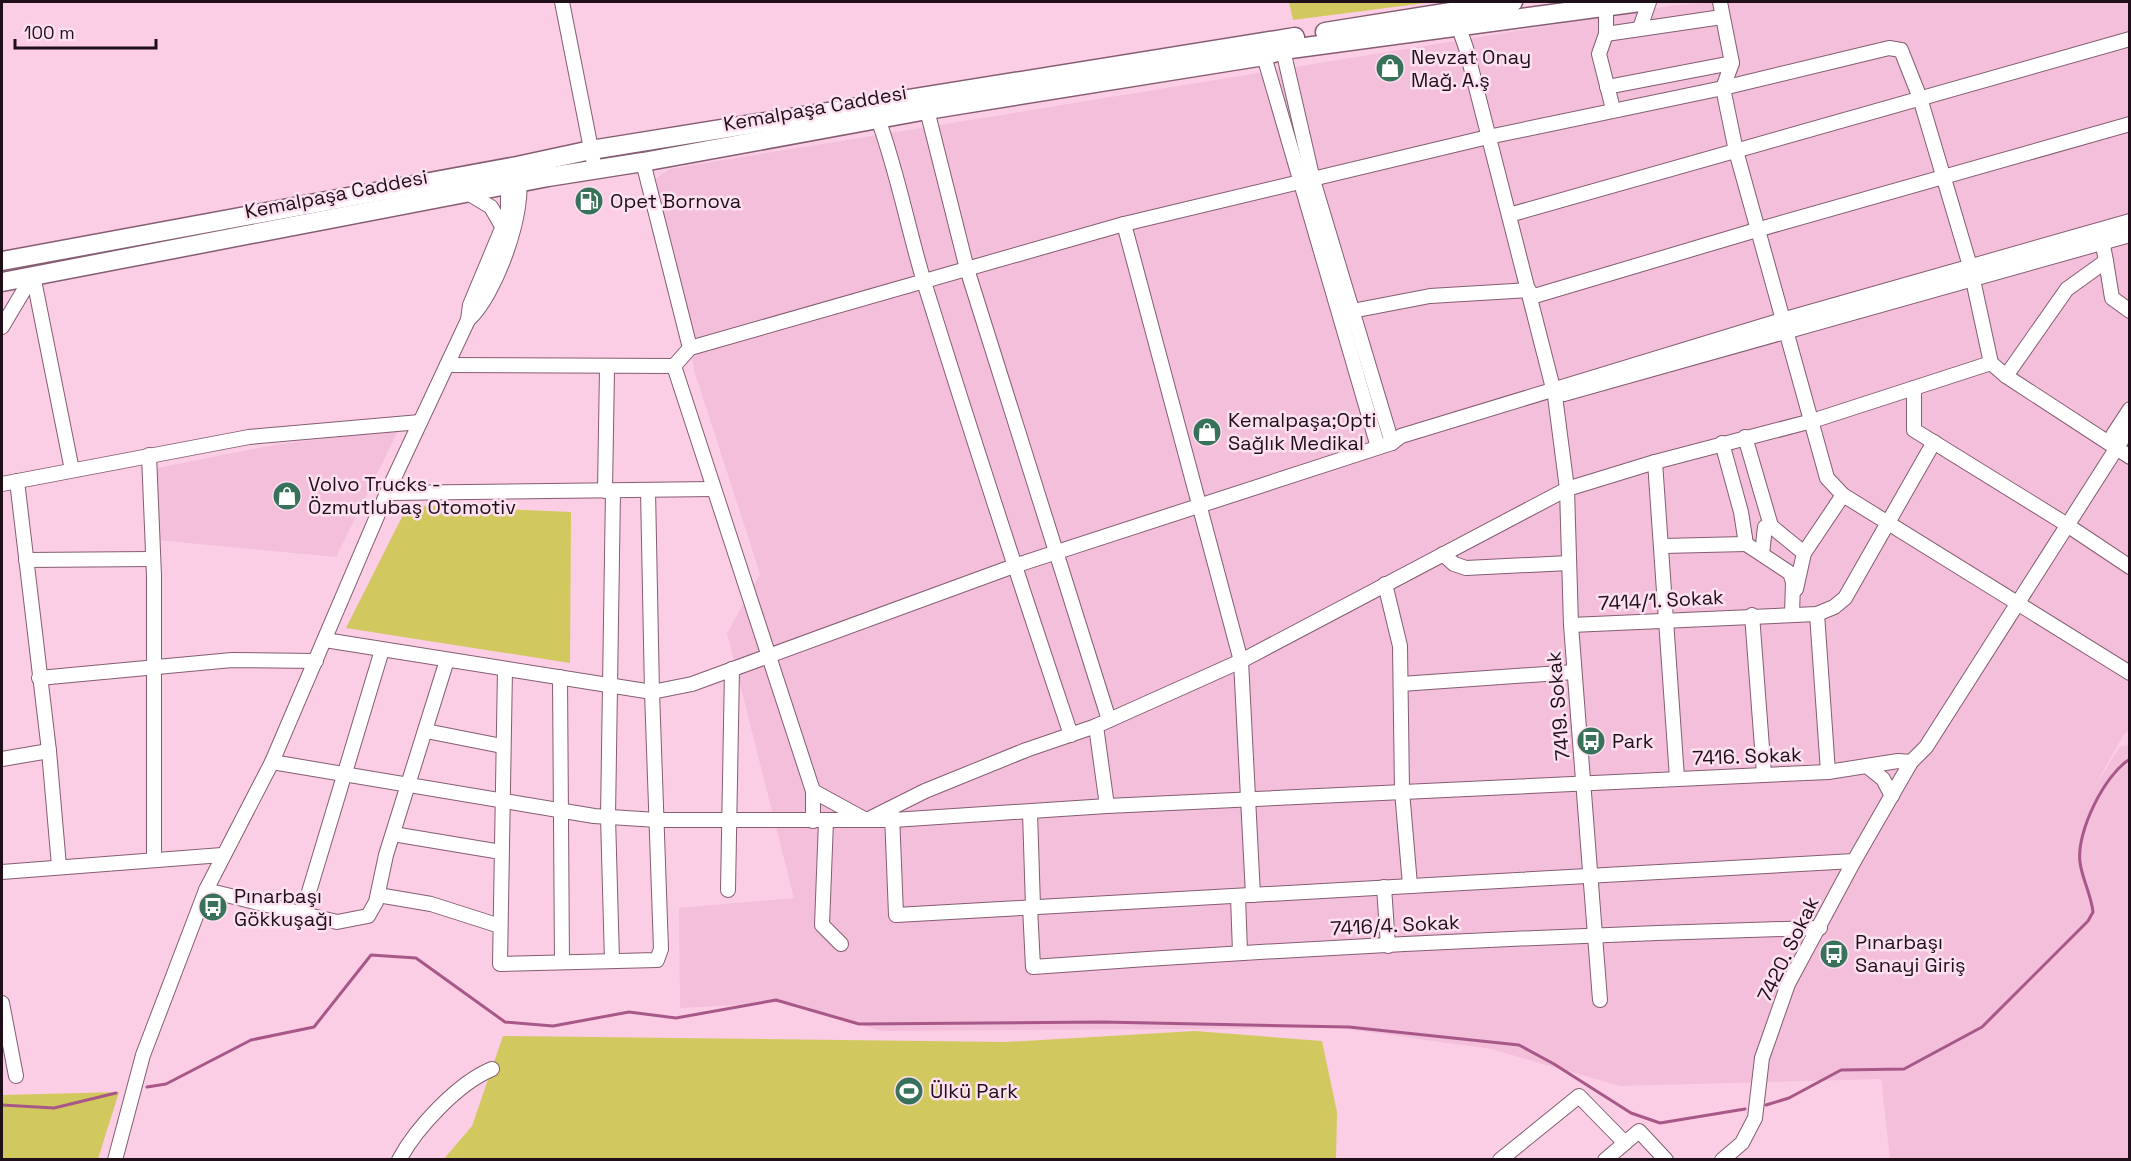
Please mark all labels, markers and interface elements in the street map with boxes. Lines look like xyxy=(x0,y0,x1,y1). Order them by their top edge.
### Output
scale bar xyxy=(15,12,156,50)
text: 100 m xyxy=(24,21,75,44)
place label: Nevzat Onay Mağ. A.ş xyxy=(1411,44,1531,93)
shop icon: Nevzat Onay Mağ. A.ş xyxy=(1374,52,1406,84)
street label: Kemalpaşa Caddesi xyxy=(721,79,909,137)
street label: Kemalpaşa Caddesi xyxy=(242,164,430,224)
fuel station icon: Opet Bornova xyxy=(573,185,605,217)
place label: Opet Bornova xyxy=(610,188,741,214)
place label: Kemalpaşa;Opti Sağlık Medikal xyxy=(1228,407,1377,456)
shop icon: Kemalpaşa;Opti Sağlık Medikal xyxy=(1191,416,1223,448)
place label: Volvo Trucks - Özmutlubaş Otomotiv xyxy=(308,471,516,520)
shop icon: Volvo Trucks - Özmutlubaş Otomotiv xyxy=(271,480,303,512)
street label: 7414/1. Sokak xyxy=(1598,584,1725,616)
street label: 7419. Sokak xyxy=(1540,650,1576,762)
bus stop icon: Park xyxy=(1575,725,1607,757)
place label: Park xyxy=(1612,728,1654,754)
street label: 7416. Sokak xyxy=(1692,741,1802,771)
place label: Pınarbaşı Gökkuşağı xyxy=(234,883,333,932)
bus stop icon: Pınarbaşı Gökkuşağı xyxy=(197,891,229,923)
street label: 7420. Sokak xyxy=(1751,892,1825,1006)
street label: 7416/4. Sokak xyxy=(1330,909,1461,941)
place label: Pınarbaşı Sanayi Giriş xyxy=(1855,929,1966,978)
bus stop icon: Pınarbaşı Sanayi Giriş xyxy=(1818,938,1850,970)
sports icon: Ülkü Park xyxy=(893,1075,925,1107)
place label: Ülkü Park xyxy=(930,1078,1018,1104)

